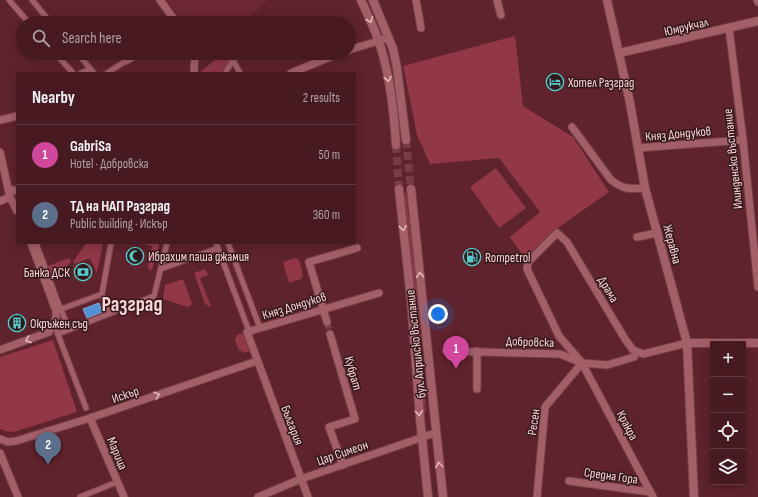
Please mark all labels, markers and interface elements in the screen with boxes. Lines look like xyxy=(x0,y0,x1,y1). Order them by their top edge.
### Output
street label: Юмрукчал xyxy=(662,14,710,40)
search box xyxy=(16,16,356,60)
one-way arrow xyxy=(365,16,373,24)
icon: search xyxy=(30,27,52,49)
text: Search here xyxy=(62,29,122,48)
hotel icon: Хотел Разград xyxy=(545,72,565,92)
one-way arrow xyxy=(383,75,392,82)
place label: Хотел Разград xyxy=(567,75,634,91)
text: Nearby xyxy=(32,88,75,108)
text: 2 results xyxy=(303,90,340,106)
street label: Илинденско въстание xyxy=(720,108,746,210)
street label: Княз Дондуков xyxy=(644,123,712,145)
text: GabriSa xyxy=(70,137,111,156)
text: 1 xyxy=(42,147,48,163)
text: 50 m xyxy=(319,147,340,163)
text: Hotel · Добровска xyxy=(70,156,149,172)
text: ТД на НАП Разград xyxy=(70,197,170,216)
text: 2 xyxy=(42,207,48,223)
text: 360 m xyxy=(313,207,340,223)
text: Public building · Искър xyxy=(70,216,168,232)
street label: Жеравна xyxy=(659,223,685,266)
one-way arrow xyxy=(398,225,407,231)
mosque icon: Ибрахим паша джамия xyxy=(125,246,145,266)
fuel station icon: Rompetrol xyxy=(462,247,482,267)
place label: Ибрахим паша джамия xyxy=(148,249,249,265)
place label: Rompetrol xyxy=(485,250,530,266)
bank icon: Банка ДСК xyxy=(73,262,93,282)
place label: Банка ДСК xyxy=(24,265,70,281)
one-way arrow xyxy=(415,272,424,278)
street label: Драма xyxy=(594,273,622,306)
street label: Княз Дондуков xyxy=(260,289,328,323)
street label: бул. Априлско въстание xyxy=(402,289,430,399)
district label: Разград xyxy=(102,292,163,317)
your location xyxy=(428,304,448,324)
building icon: Окръжен съд xyxy=(7,313,27,333)
place label: Окръжен съд xyxy=(30,316,88,332)
street label: Добровска xyxy=(506,333,554,351)
one-way arrow xyxy=(24,336,31,344)
pin: 1 xyxy=(443,336,469,369)
map controls xyxy=(710,341,746,485)
button: + xyxy=(710,341,746,377)
street label: Кубрат xyxy=(341,354,366,392)
button: − xyxy=(710,377,746,413)
street label: Искър xyxy=(110,383,141,407)
one-way arrow xyxy=(153,391,160,400)
street label: България xyxy=(277,403,307,447)
street label: Ресен xyxy=(524,408,544,436)
street label: Кракра xyxy=(613,408,642,443)
one-way arrow xyxy=(415,410,424,416)
button: locate xyxy=(710,413,746,449)
pin: 2 xyxy=(35,432,61,465)
street label: Марица xyxy=(103,435,131,472)
street label: Цар Симеон xyxy=(315,437,370,469)
button: layers xyxy=(710,449,746,485)
one-way arrow xyxy=(435,462,444,468)
street label: Средна Гора xyxy=(583,464,639,488)

